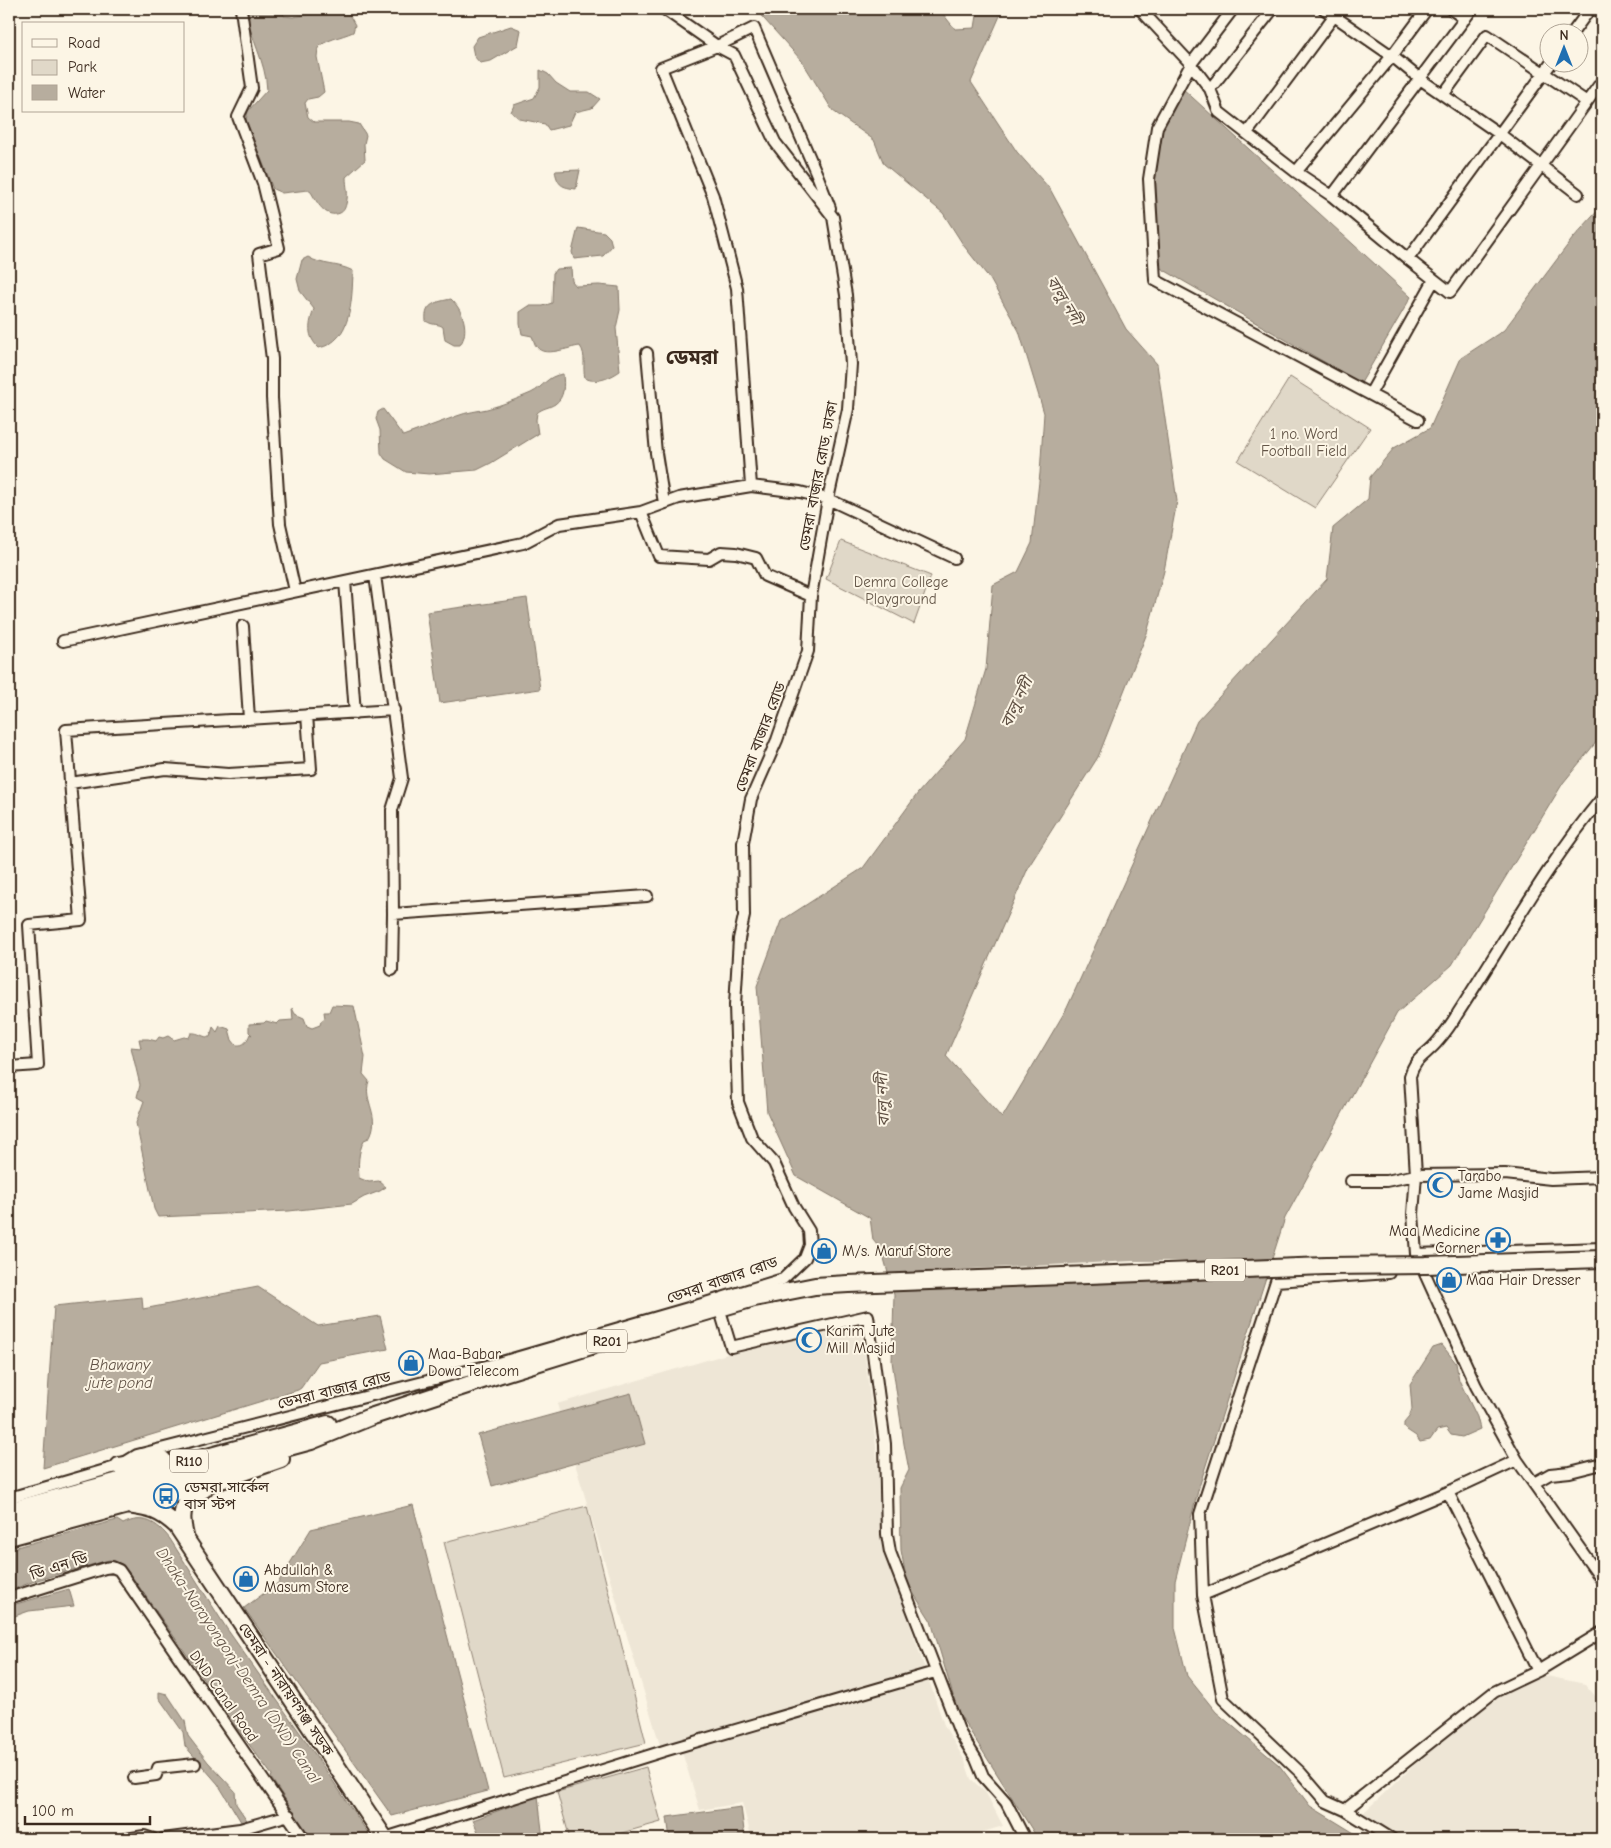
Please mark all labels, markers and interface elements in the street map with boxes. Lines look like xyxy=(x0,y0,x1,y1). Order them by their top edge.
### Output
legend xyxy=(22,22,185,112)
north arrow xyxy=(1538,22,1588,72)
text: N xyxy=(1559,27,1569,44)
text: Road xyxy=(68,34,100,52)
text: Park xyxy=(68,58,97,76)
text: Water xyxy=(68,84,105,102)
water label: বালু নদী xyxy=(1043,272,1088,330)
district label: ডেমরা xyxy=(666,346,719,369)
street label: ডেমরা বাজার রোড, ঢাকা xyxy=(795,399,842,552)
park label: 1 no. Word Football Field xyxy=(1261,425,1347,460)
park label: Demra College Playground xyxy=(854,573,949,608)
water label: বালু নদী xyxy=(997,671,1038,730)
street label: ডেমরা বাজার রোড xyxy=(731,679,789,794)
water label: বালু নদী xyxy=(872,1070,893,1127)
place label: Tarabo Jame Masjid xyxy=(1458,1167,1539,1202)
mosque icon: Tarabo Jame Masjid xyxy=(1427,1172,1453,1198)
place label: Maa Medicine Corner xyxy=(1389,1222,1480,1257)
pharmacy icon: Maa Medicine Corner xyxy=(1485,1227,1511,1253)
shop icon: M/s. Maruf Store xyxy=(811,1238,837,1264)
place label: M/s. Maruf Store xyxy=(842,1242,952,1260)
street label: ডেমরা বাজার রোড xyxy=(664,1252,780,1307)
road number: R201 xyxy=(1205,1258,1245,1282)
shop icon: Maa Hair Dresser xyxy=(1436,1267,1462,1293)
place label: Maa Hair Dresser xyxy=(1466,1271,1581,1289)
place label: Karim Jute Mill Masjid xyxy=(826,1322,895,1357)
mosque icon: Karim Jute Mill Masjid xyxy=(796,1327,822,1353)
road number: R201 xyxy=(587,1330,627,1352)
place label: Maa-Babar Dowa Telecom xyxy=(428,1345,519,1380)
shop icon: Maa-Babar Dowa Telecom xyxy=(398,1350,424,1376)
water label: Bhawany jute pond xyxy=(84,1356,153,1392)
street label: ডেমরা বাজার রোড xyxy=(276,1367,393,1413)
road number: R110 xyxy=(170,1450,208,1472)
place label: ডেমরা সার্কেল বাস স্টপ xyxy=(183,1478,270,1513)
bus stop icon: ডেমরা সার্কেল বাস স্টপ xyxy=(153,1483,179,1509)
water label: Dhaka-Narayongonj-Demra (DND) Canal xyxy=(152,1545,324,1787)
street label: ডি এন ডি xyxy=(27,1548,90,1584)
place label: Abdullah & Masum Store xyxy=(264,1561,349,1596)
shop icon: Abdullah & Masum Store xyxy=(233,1566,259,1592)
street label: ডেমরা - নারায়ণগঞ্জ সড়ক xyxy=(235,1619,338,1760)
street label: DND Canal Road xyxy=(186,1647,262,1745)
scale bar xyxy=(25,1793,150,1825)
text: 100 m xyxy=(32,1802,74,1820)

